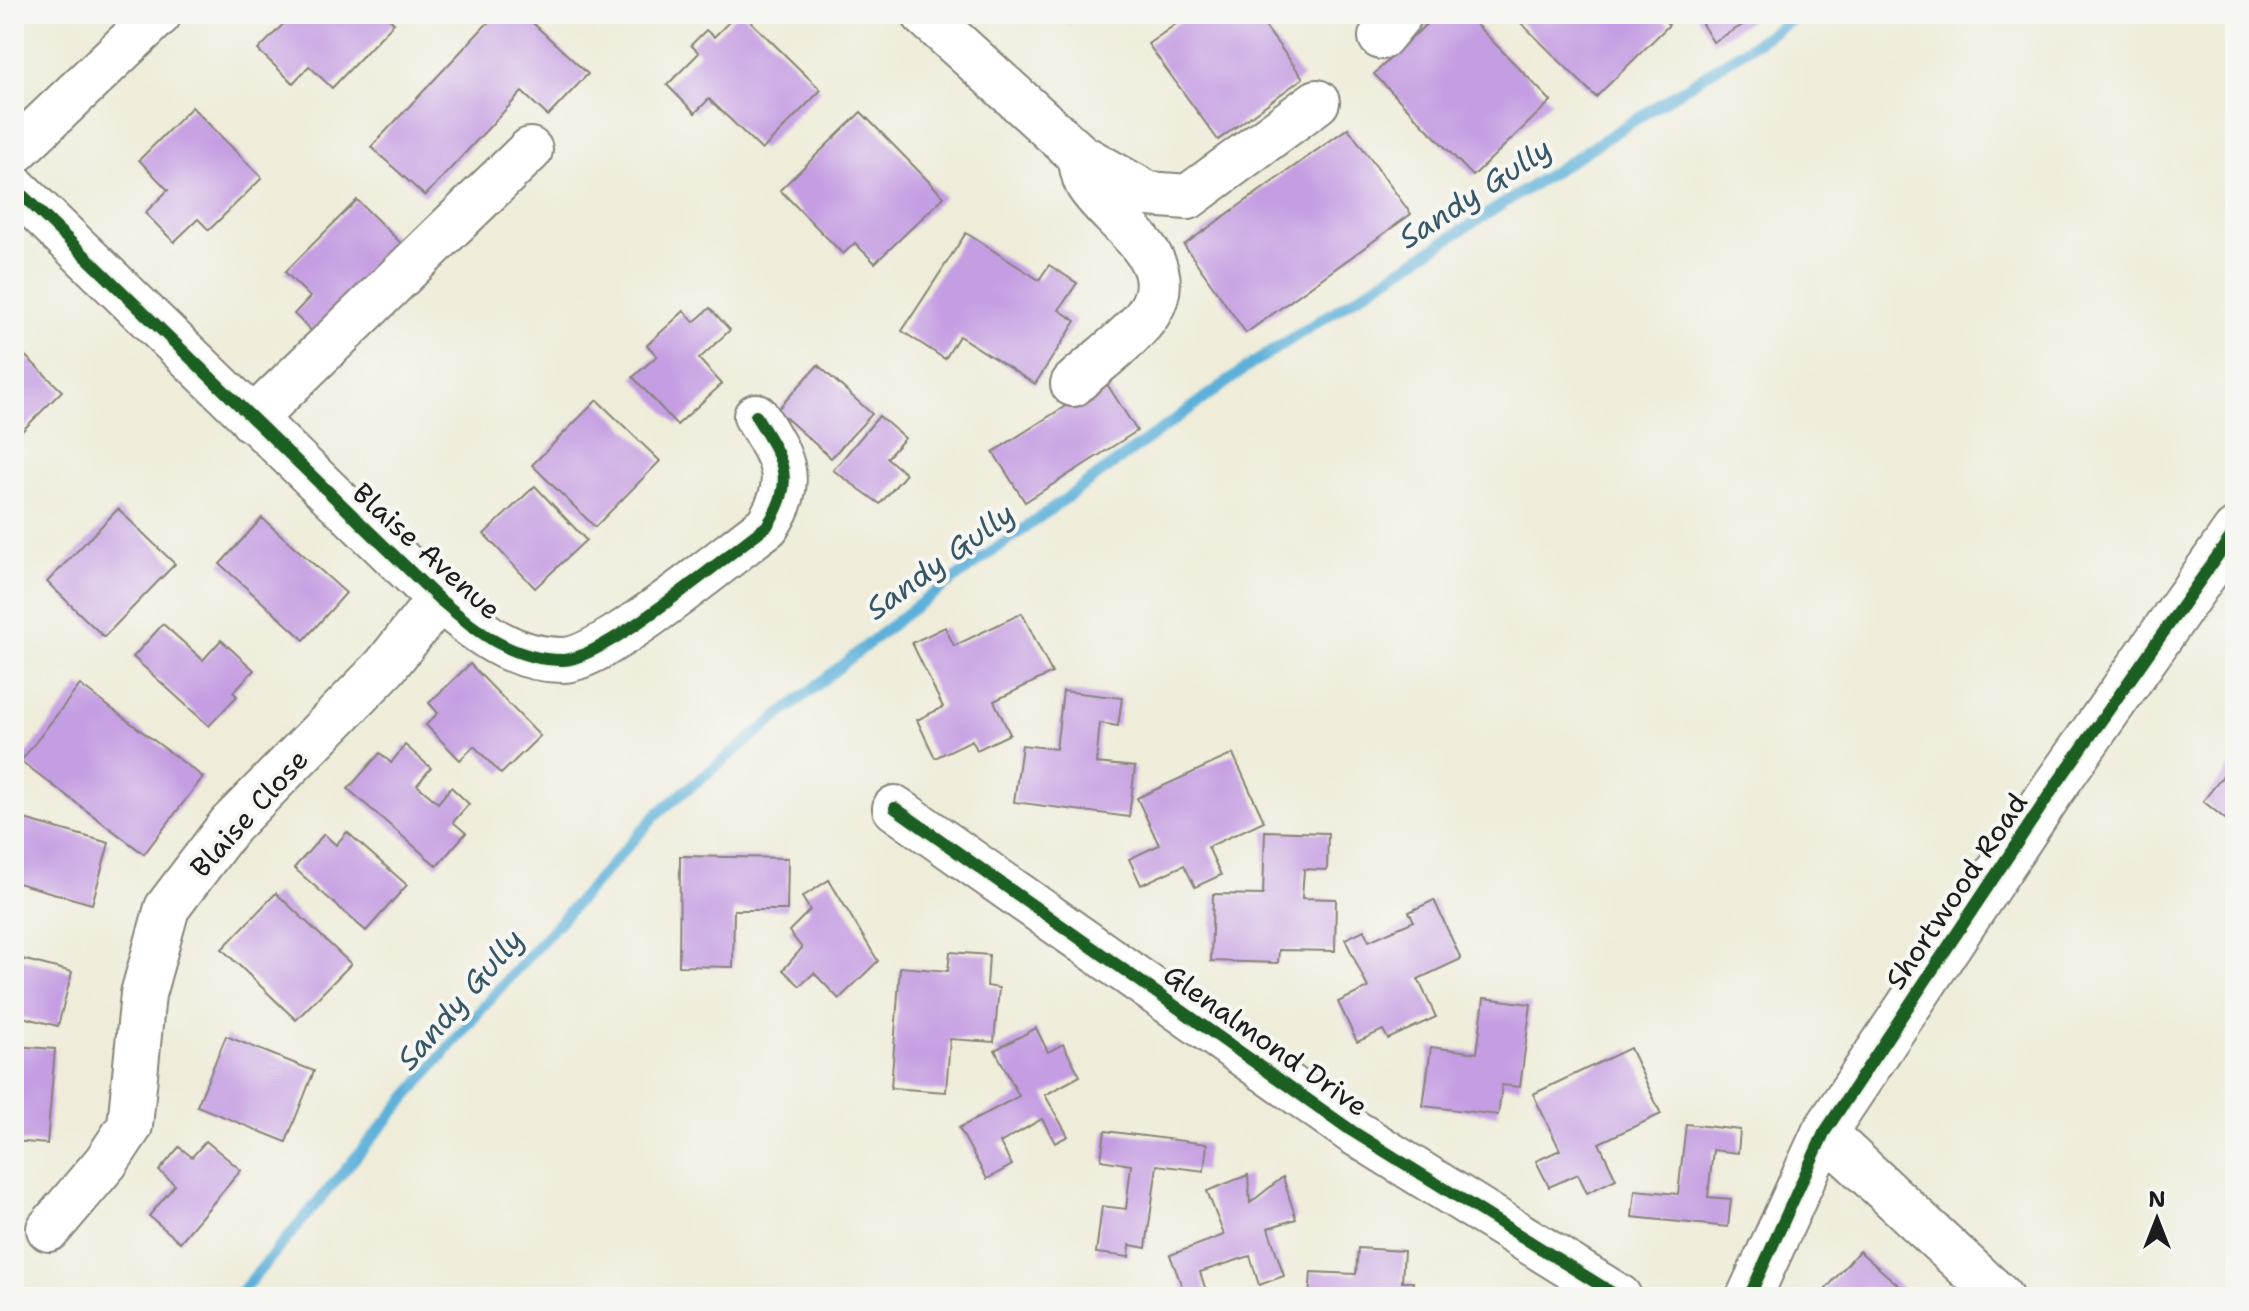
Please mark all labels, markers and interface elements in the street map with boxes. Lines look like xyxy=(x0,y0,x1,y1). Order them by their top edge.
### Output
water label: Sandy Gully xyxy=(1390,128,1560,258)
street label: Blaise Avenue xyxy=(345,474,509,628)
water label: Sandy Gully xyxy=(857,493,1023,629)
street label: Blaise Close xyxy=(181,741,317,885)
street label: Shortwood Road xyxy=(1876,785,2036,997)
water label: Sandy Gully xyxy=(387,920,533,1078)
street label: Glenalmond Drive xyxy=(1156,955,1376,1125)
north arrow xyxy=(2117,1179,2197,1259)
text: N xyxy=(2148,1185,2166,1214)

